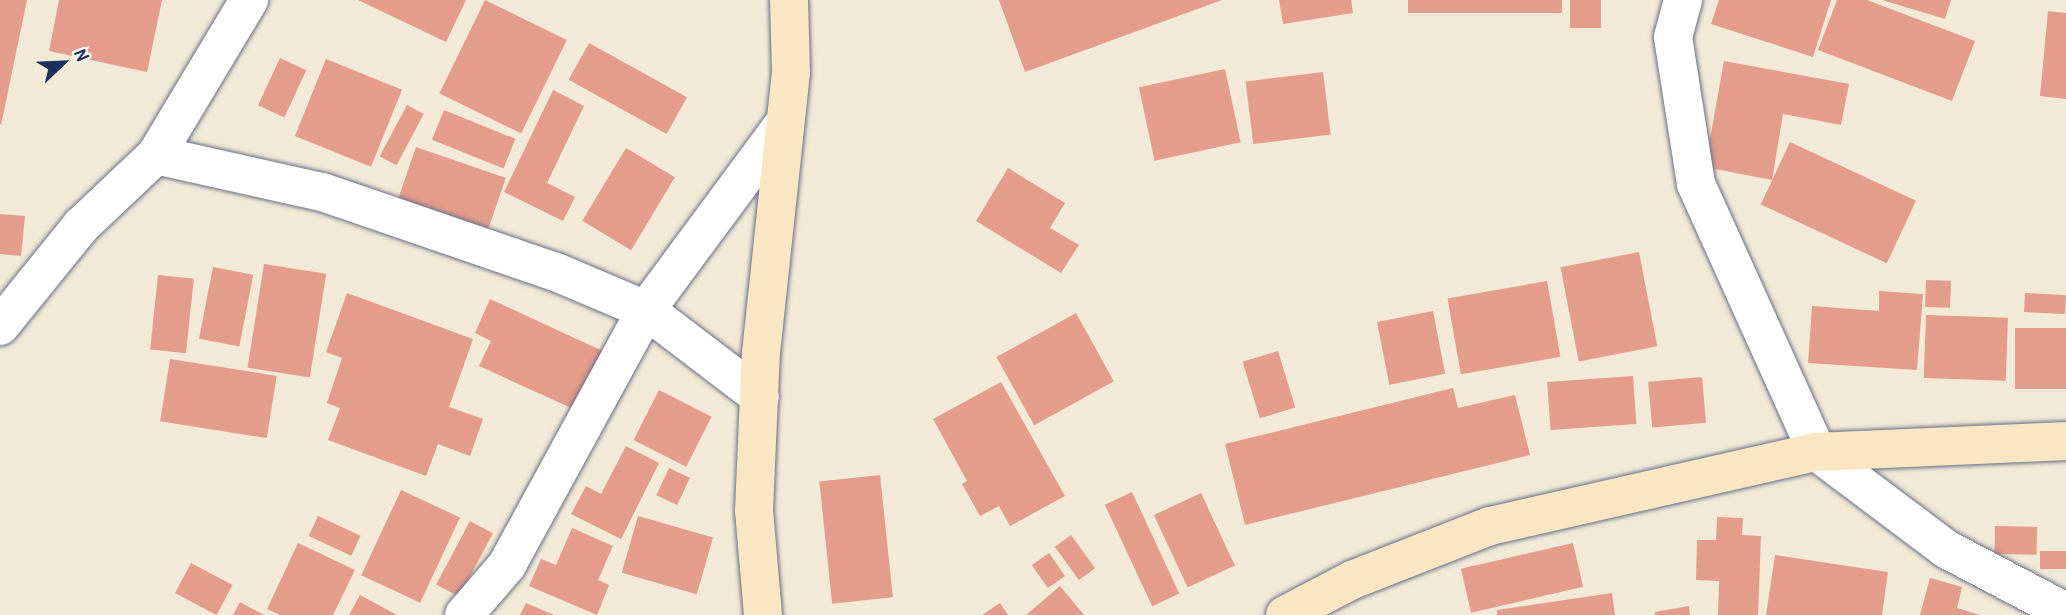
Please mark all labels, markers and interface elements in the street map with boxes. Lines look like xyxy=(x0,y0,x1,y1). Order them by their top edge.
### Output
north arrow xyxy=(28,28,98,98)
text: N xyxy=(68,45,96,65)

